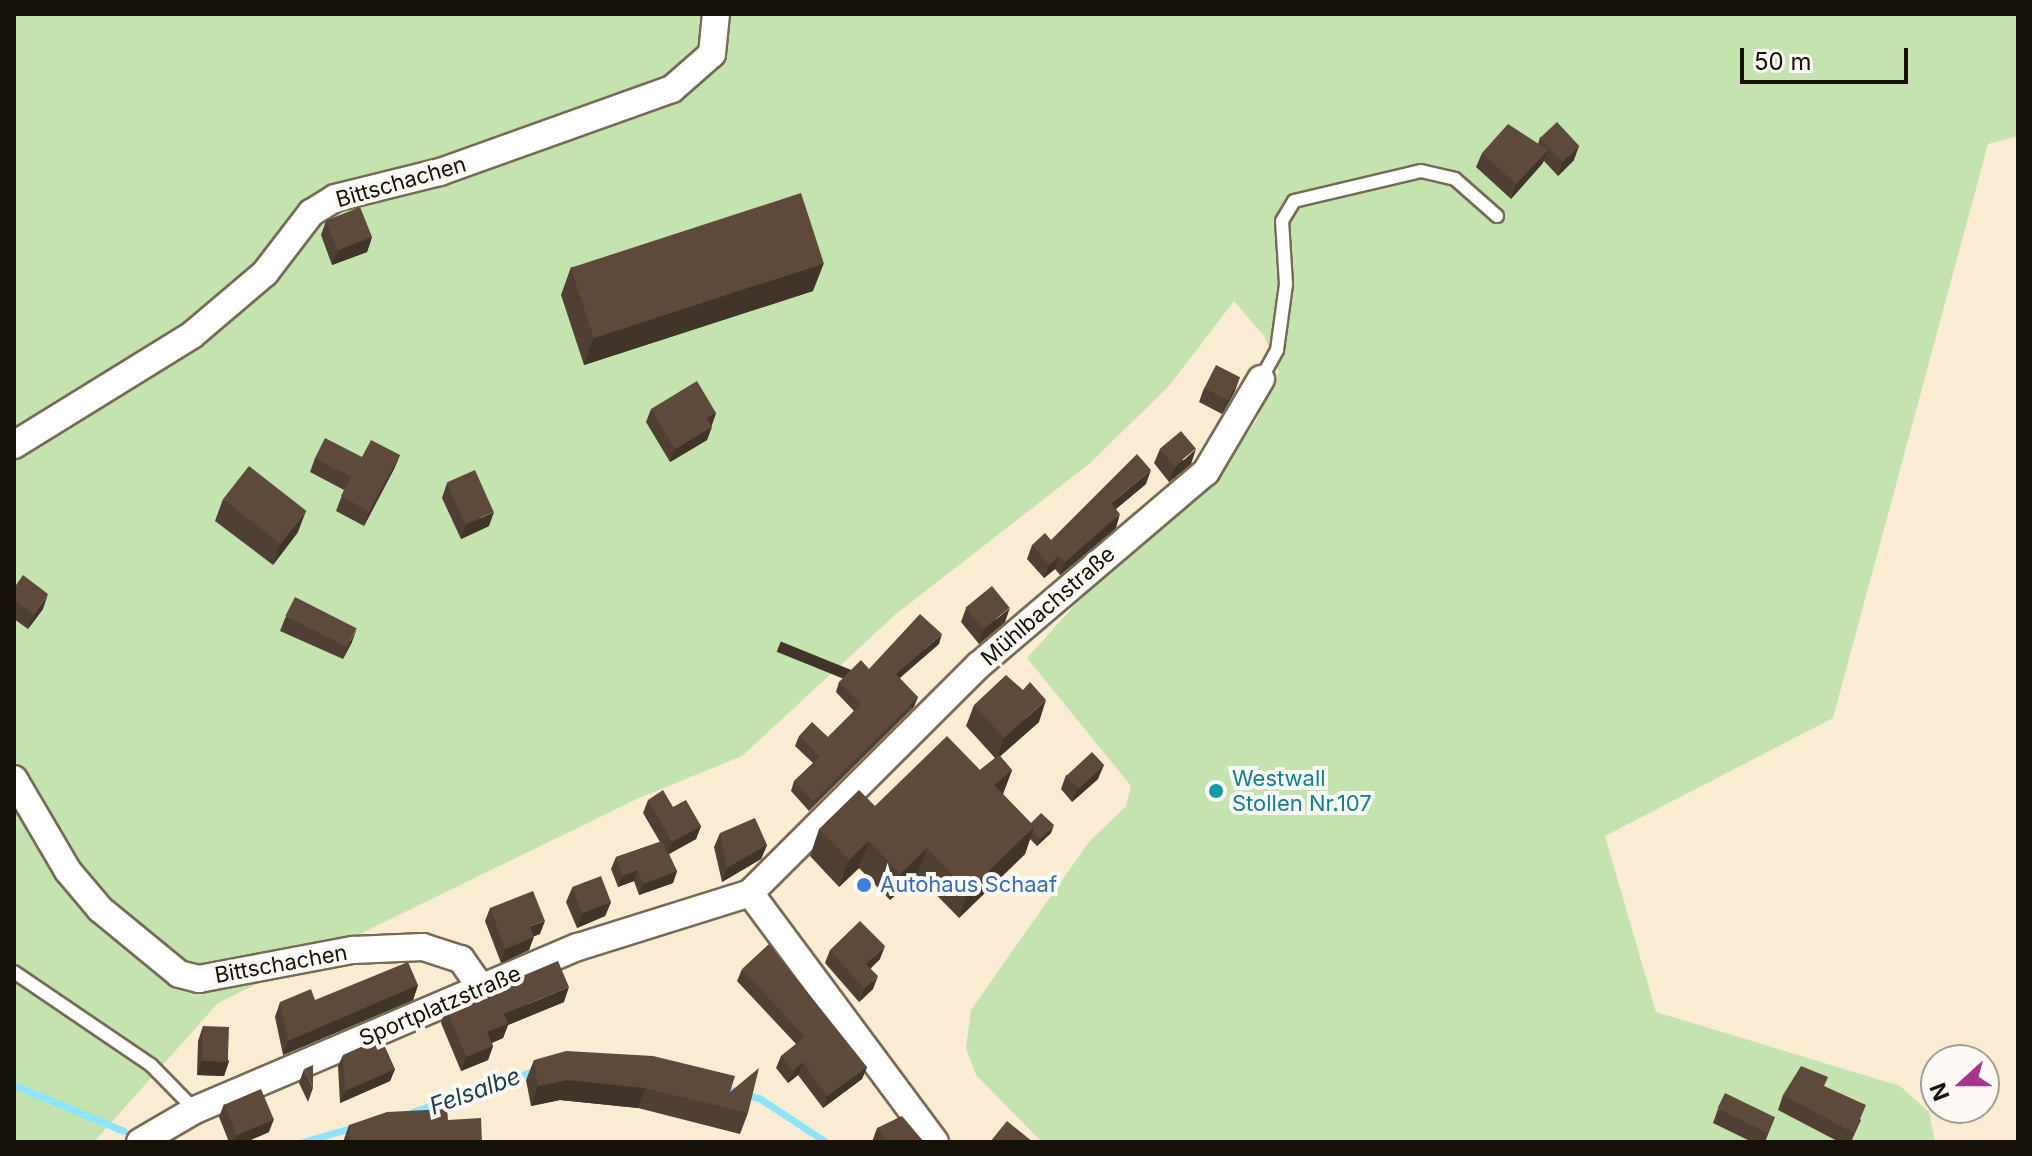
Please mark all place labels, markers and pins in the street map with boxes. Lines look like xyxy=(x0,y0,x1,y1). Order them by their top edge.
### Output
place label: Westwall Stollen Nr.107 xyxy=(1232,765,1372,816)
marker: Westwall Stollen Nr.107 xyxy=(1207,782,1225,800)
place label: Autohaus Schaaf xyxy=(880,872,1057,898)
marker: Autohaus Schaaf xyxy=(855,876,873,894)

